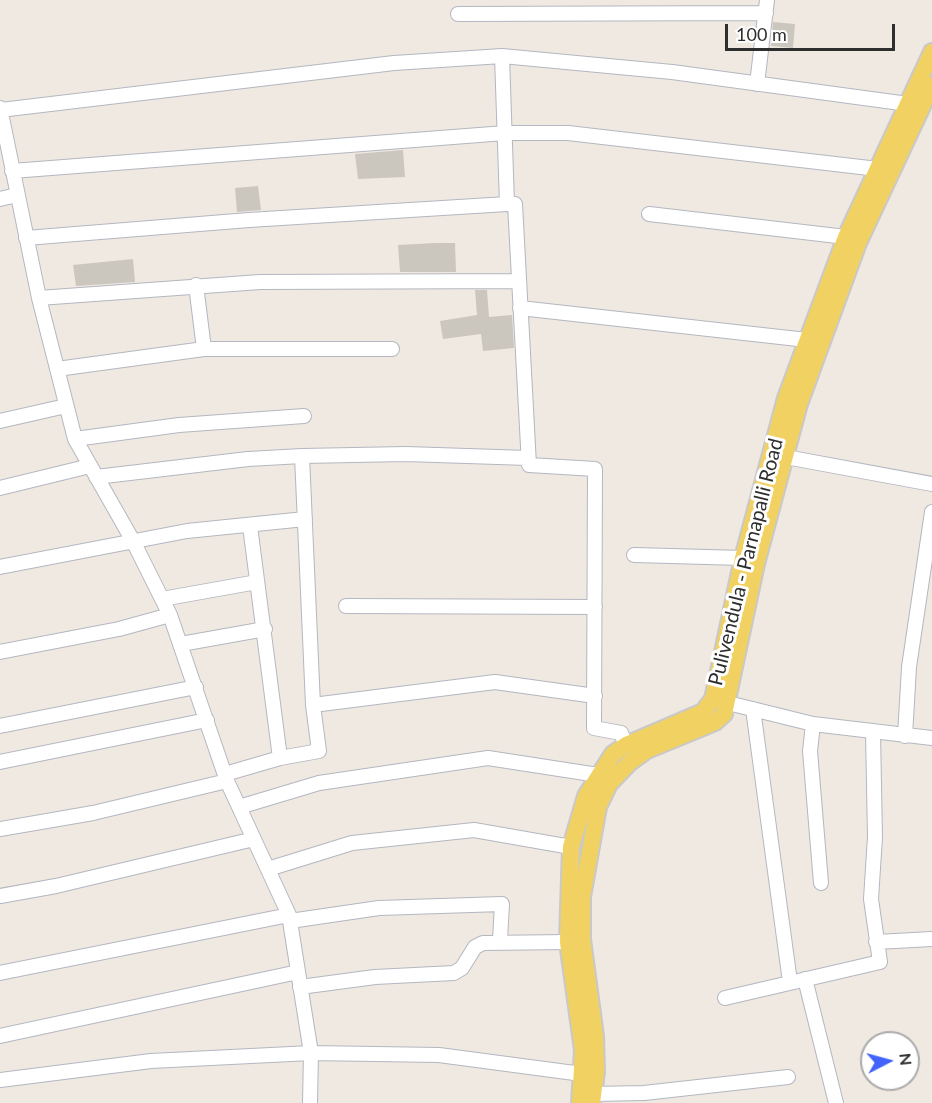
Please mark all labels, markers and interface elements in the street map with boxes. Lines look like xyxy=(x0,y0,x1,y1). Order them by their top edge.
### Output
scale bar xyxy=(728,12,898,50)
text: 100 m xyxy=(736,23,787,45)
street label: Pulivendula - Parnapalli Road xyxy=(704,436,788,688)
north arrow xyxy=(860,1031,920,1091)
text: N xyxy=(896,1052,917,1066)

